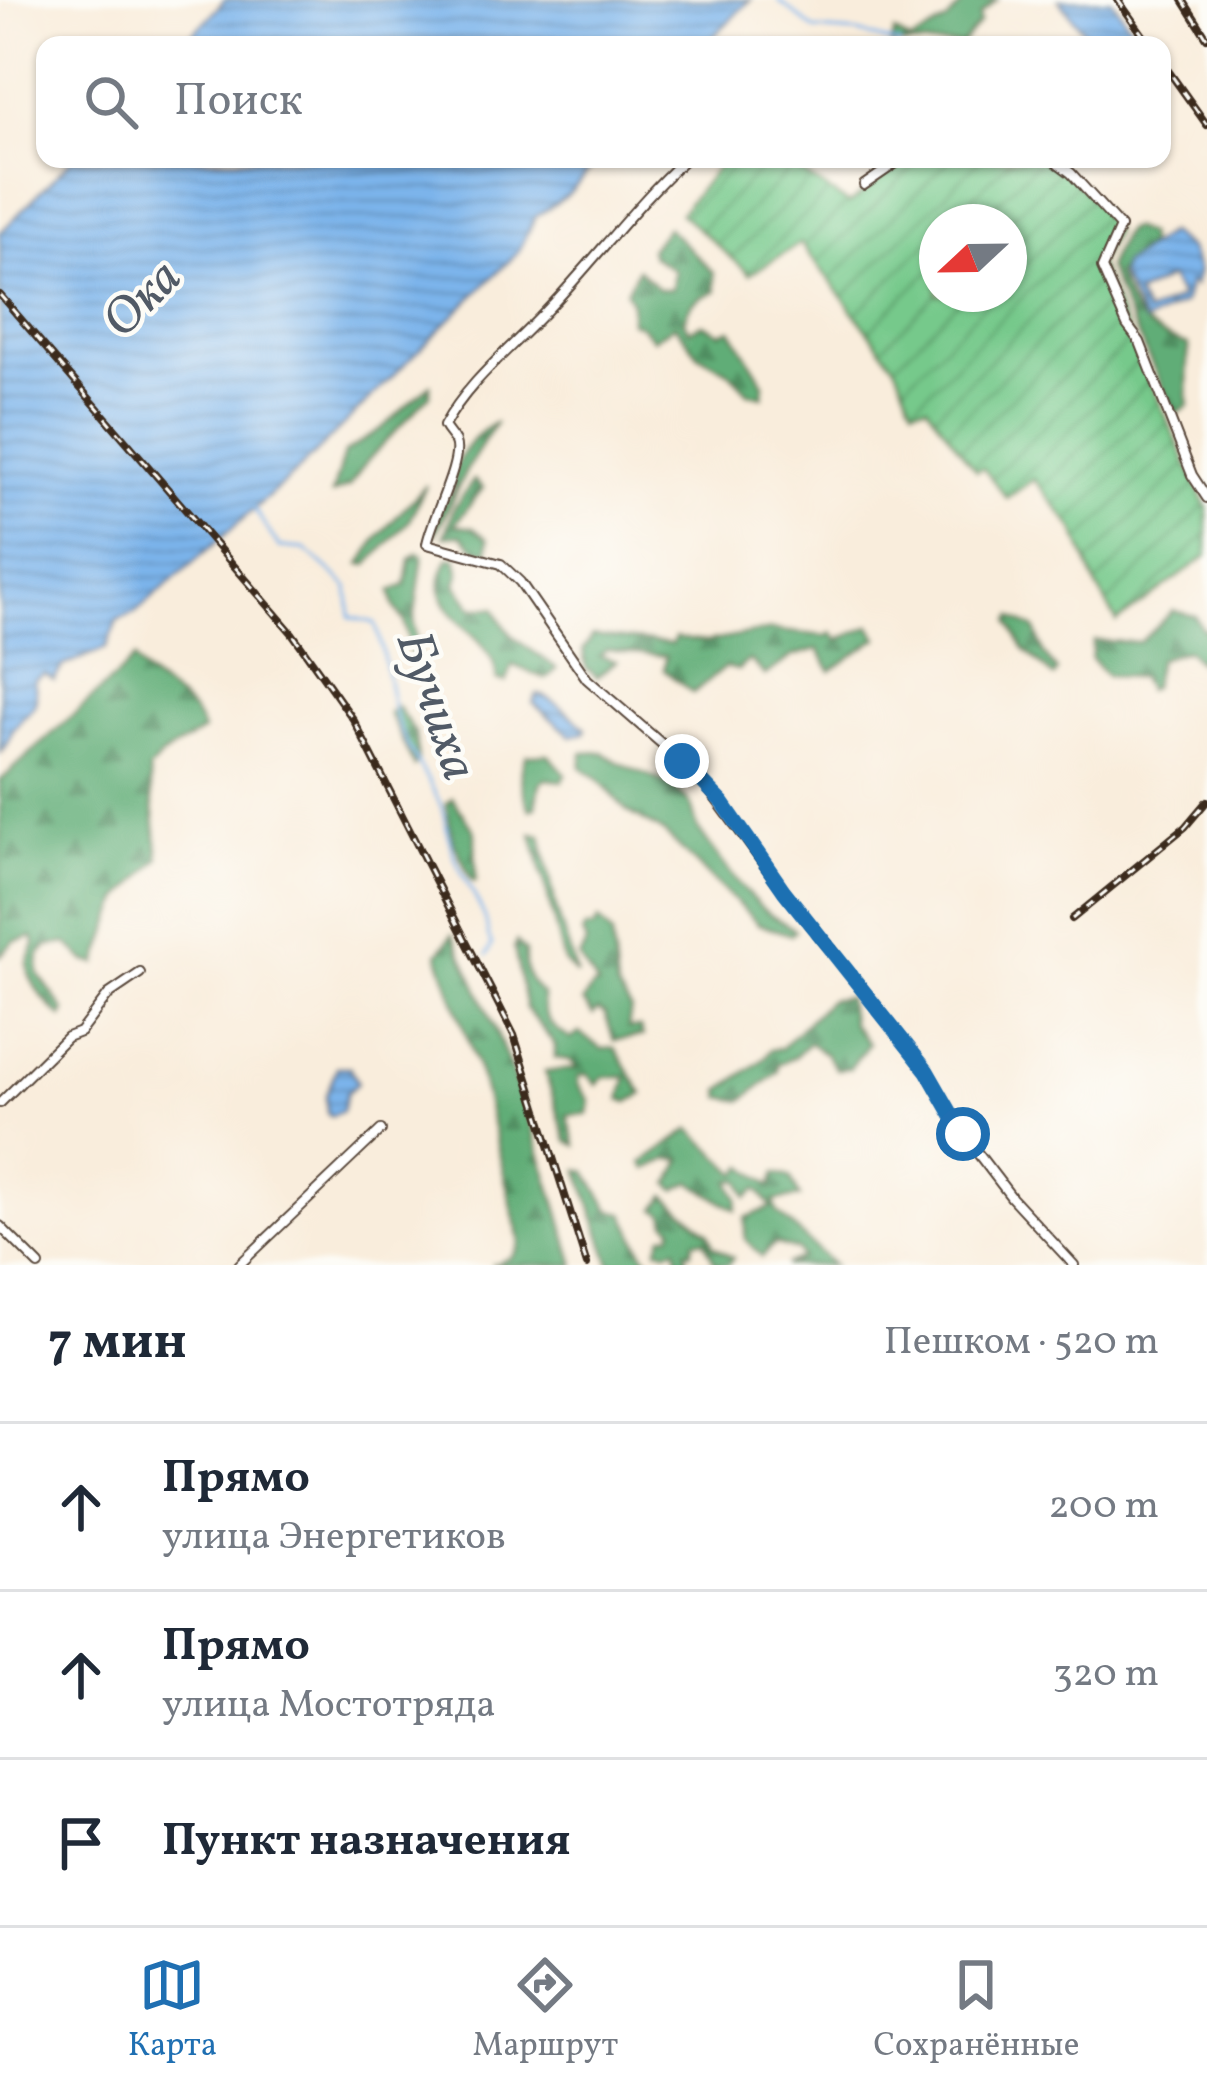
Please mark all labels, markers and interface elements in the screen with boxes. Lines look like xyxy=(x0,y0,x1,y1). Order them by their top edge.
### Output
search box xyxy=(36,36,1171,168)
icon: search xyxy=(78,69,144,135)
text: Поиск xyxy=(174,71,303,134)
north arrow xyxy=(919,204,1027,312)
water label: Ока xyxy=(88,245,199,356)
water label: Бучиха xyxy=(376,623,493,790)
route end xyxy=(655,734,709,788)
route start xyxy=(936,1107,990,1161)
text: 7 мин xyxy=(48,1308,187,1379)
text: Пешком · 520 m xyxy=(884,1316,1159,1370)
text: Прямо xyxy=(162,1448,310,1511)
icon: ahead xyxy=(48,1474,114,1540)
text: 200 m xyxy=(1048,1480,1159,1534)
text: улица Энергетиков xyxy=(162,1511,506,1565)
text: Прямо xyxy=(162,1616,310,1679)
icon: ahead xyxy=(48,1642,114,1708)
text: 320 m xyxy=(1053,1648,1159,1702)
text: улица Мостотряда xyxy=(162,1679,496,1733)
icon: arrive xyxy=(48,1810,114,1876)
text: Пункт назначения xyxy=(162,1811,571,1874)
tab: Карта xyxy=(128,1952,217,2070)
tab: Маршрут xyxy=(473,1952,618,2070)
tab: Сохранённые xyxy=(873,1952,1079,2070)

